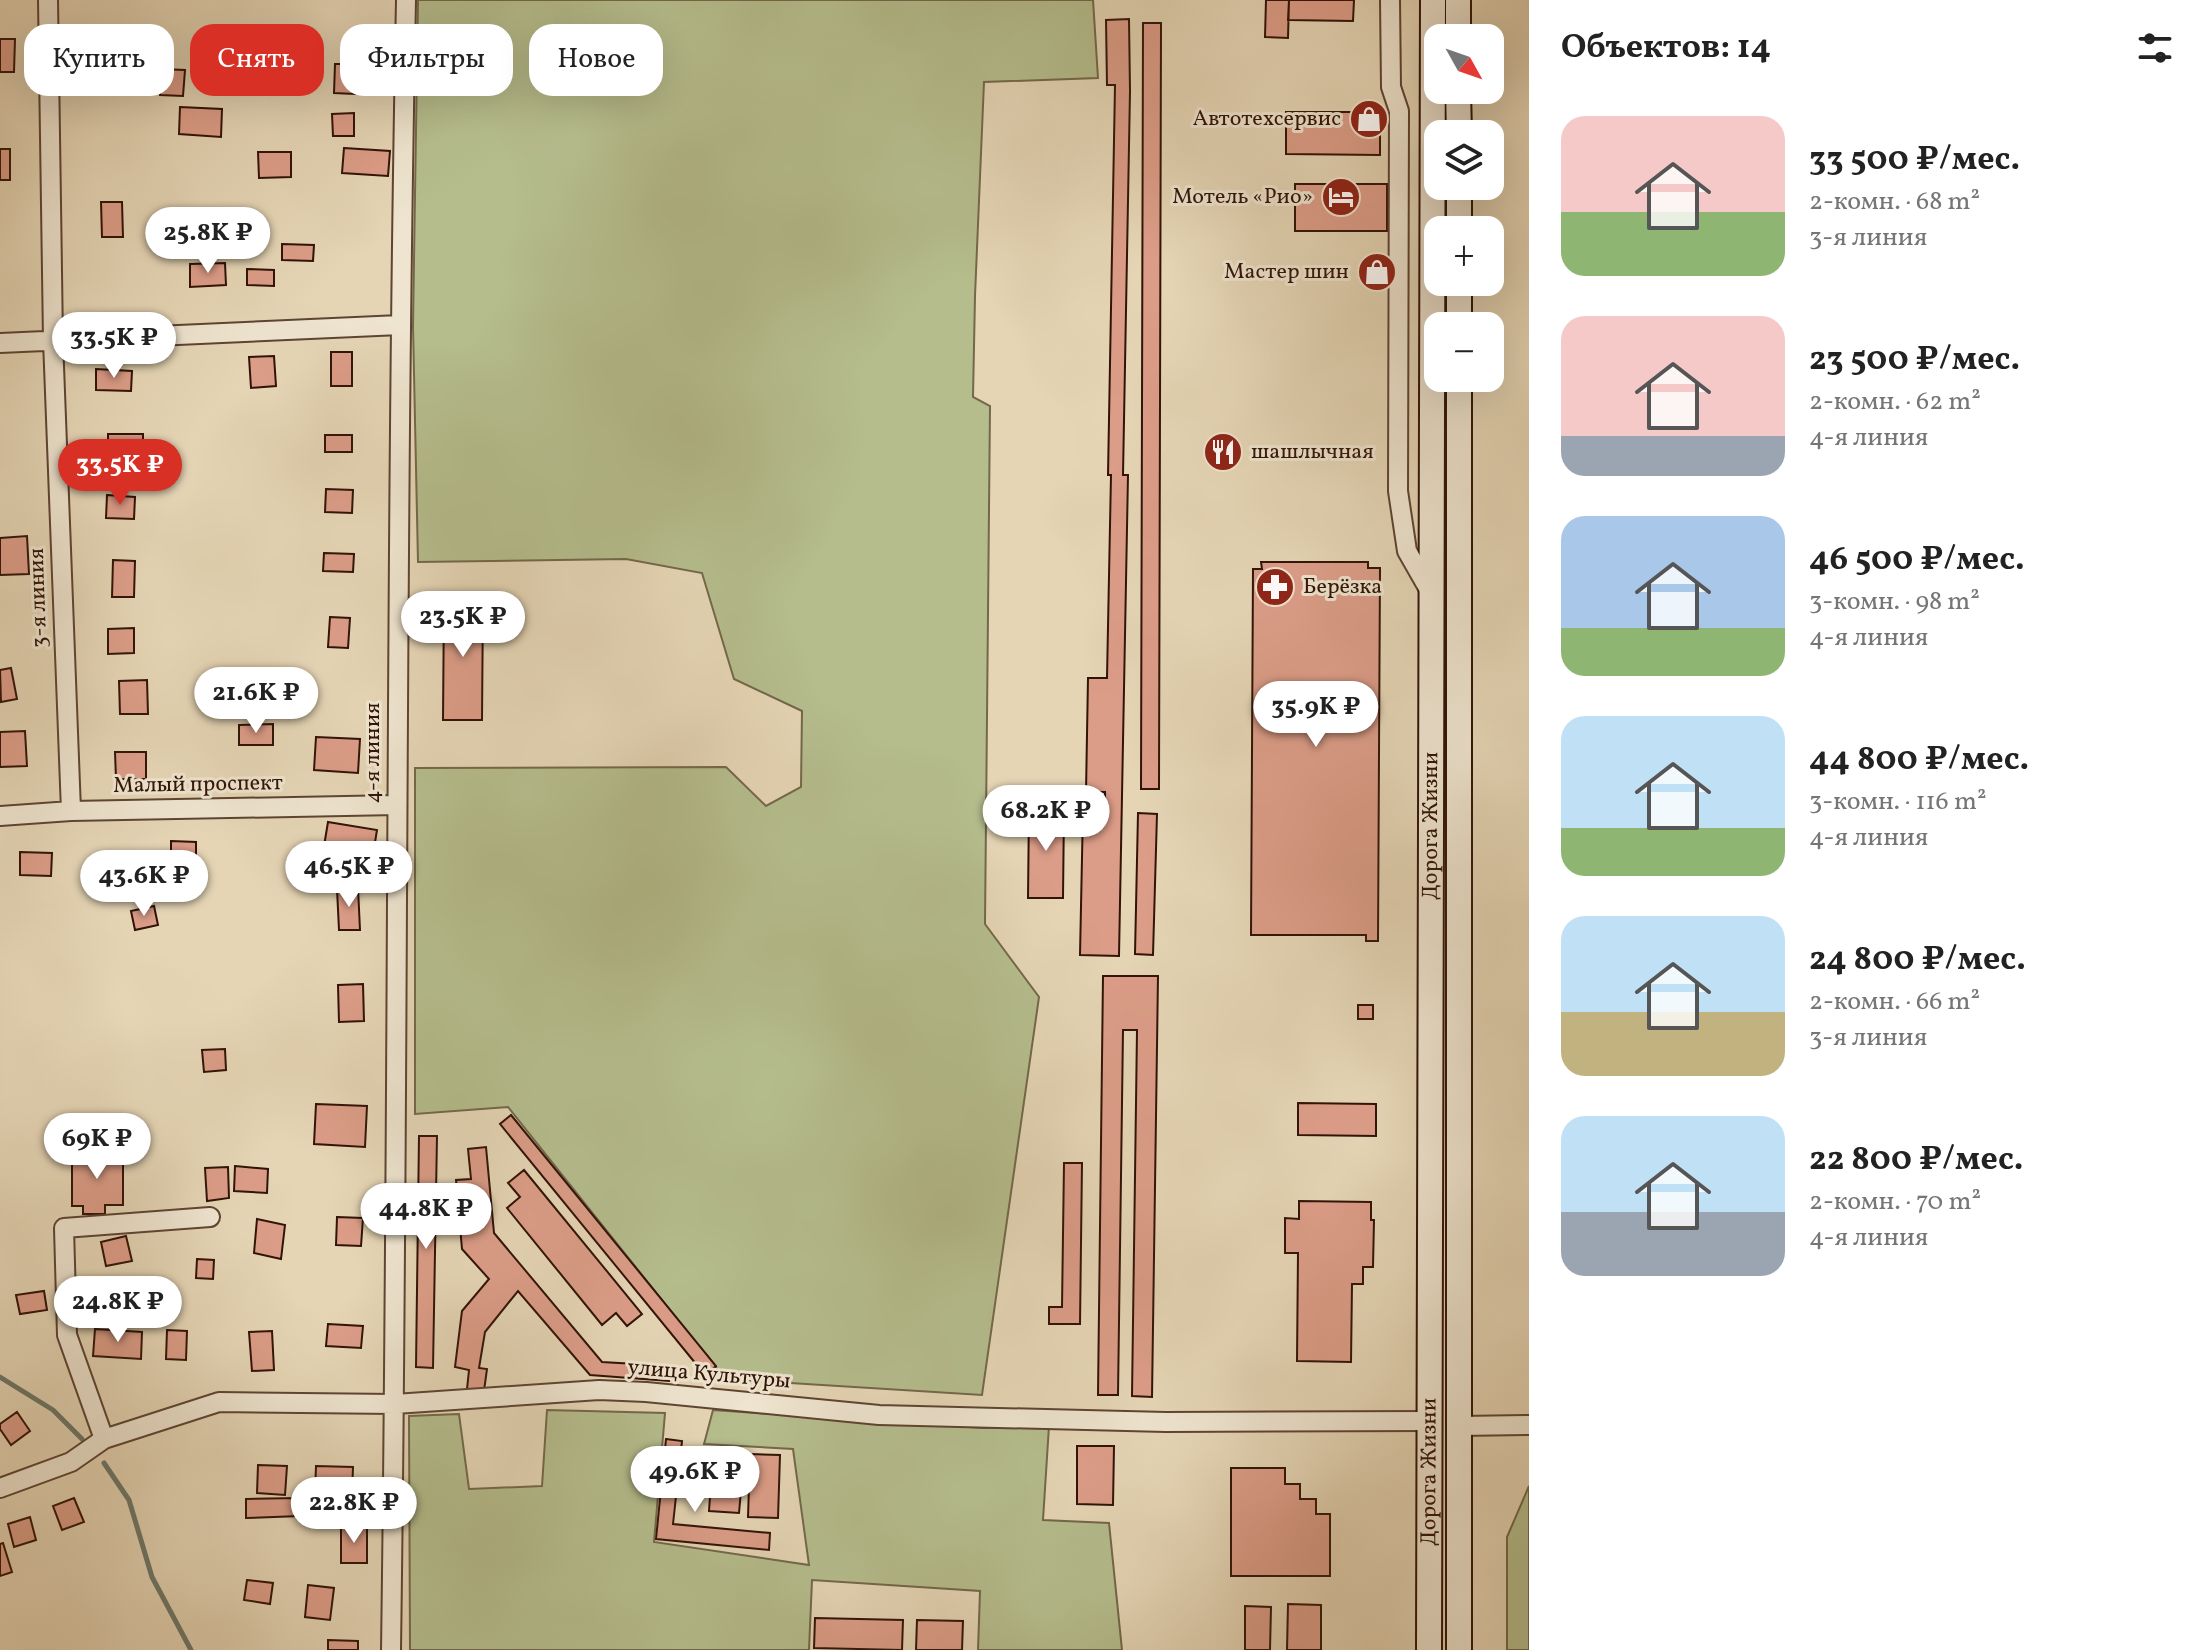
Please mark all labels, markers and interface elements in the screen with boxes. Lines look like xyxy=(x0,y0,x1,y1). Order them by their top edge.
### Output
chip: Купить xyxy=(24,24,174,96)
chip: Снять xyxy=(190,24,324,96)
chip: Фильтры xyxy=(340,24,513,96)
chip: Новое xyxy=(529,24,663,96)
north arrow xyxy=(1424,24,1504,104)
map controls xyxy=(1424,24,1504,392)
text: Объектов: 14 xyxy=(1561,25,1771,72)
icon: filters xyxy=(2133,26,2177,70)
shop icon: Автотехсервис xyxy=(1348,98,1390,140)
place label: Автотехсервис xyxy=(1193,104,1341,135)
button: layers xyxy=(1424,120,1504,200)
text: 33 500 ₽/мес. xyxy=(1809,137,2020,184)
icon: home xyxy=(1625,148,1721,244)
hotel icon: Мотель «Рио» xyxy=(1320,176,1362,218)
place label: Мотель «Рио» xyxy=(1172,182,1313,213)
text: 2-комн. · 68 m² xyxy=(1809,184,1980,220)
pin: 25.8K ₽ xyxy=(134,207,282,275)
text: 25.8K ₽ xyxy=(163,215,253,251)
button: + xyxy=(1424,216,1504,296)
text: 3-я линия xyxy=(1809,220,1927,256)
shop icon: Мастер шин xyxy=(1356,251,1398,293)
place label: Мастер шин xyxy=(1224,257,1349,288)
pin: 33.5K ₽ xyxy=(40,312,188,380)
button: − xyxy=(1424,312,1504,392)
text: 33.5K ₽ xyxy=(70,320,158,356)
text: 23 500 ₽/мес. xyxy=(1809,337,2020,384)
icon: home xyxy=(1625,348,1721,444)
text: 2-комн. · 62 m² xyxy=(1809,384,1981,420)
text: 4-я линия xyxy=(1809,420,1928,456)
restaurant icon: шашлычная xyxy=(1202,431,1244,473)
place label: шашлычная xyxy=(1251,437,1374,468)
pin: 33.5K ₽ xyxy=(46,439,194,507)
text: 33.5K ₽ xyxy=(76,447,164,483)
text: 46 500 ₽/мес. xyxy=(1809,537,2025,584)
street label: 3-я линия xyxy=(22,547,56,649)
icon: home xyxy=(1625,548,1721,644)
pharmacy icon: Берёзка xyxy=(1254,566,1296,608)
place label: Берёзка xyxy=(1303,572,1382,603)
text: 3-комн. · 98 m² xyxy=(1809,584,1980,620)
pin: 23.5K ₽ xyxy=(389,591,537,659)
text: 23.5K ₽ xyxy=(419,599,507,635)
text: 4-я линия xyxy=(1809,620,1928,656)
pin: 21.6K ₽ xyxy=(182,667,330,735)
text: 21.6K ₽ xyxy=(212,675,300,711)
pin: 35.9K ₽ xyxy=(1242,681,1390,749)
text: 35.9K ₽ xyxy=(1271,689,1361,725)
street label: 4-я линия xyxy=(358,702,389,804)
text: 44 800 ₽/мес. xyxy=(1809,737,2029,784)
icon: home xyxy=(1625,748,1721,844)
street label: Дорога Жизни xyxy=(1415,752,1447,900)
street label: Малый проспект xyxy=(113,768,283,802)
text: 3-комн. · 116 m² xyxy=(1809,784,1987,820)
pin: 68.2K ₽ xyxy=(972,785,1120,853)
text: 68.2K ₽ xyxy=(1001,793,1091,829)
text: 4-я линия xyxy=(1809,820,1928,856)
pin: 46.5K ₽ xyxy=(275,841,423,909)
text: 46.5K ₽ xyxy=(303,849,395,885)
pin: 43.6K ₽ xyxy=(70,850,218,918)
text: 43.6K ₽ xyxy=(98,858,190,894)
text: 24 800 ₽/мес. xyxy=(1809,937,2026,984)
icon: home xyxy=(1625,948,1721,1044)
text: 2-комн. · 66 m² xyxy=(1809,984,1980,1020)
text: 3-я линия xyxy=(1809,1020,1927,1056)
pin: 69K ₽ xyxy=(41,1113,153,1181)
text: 69K ₽ xyxy=(62,1121,132,1157)
text: 22 800 ₽/мес. xyxy=(1809,1137,2023,1184)
icon: home xyxy=(1625,1148,1721,1244)
pin: 44.8K ₽ xyxy=(352,1183,500,1251)
text: 2-комн. · 70 m² xyxy=(1809,1184,1981,1220)
text: 44.8K ₽ xyxy=(379,1191,473,1227)
text: 4-я линия xyxy=(1809,1220,1928,1256)
pin: 24.8K ₽ xyxy=(44,1276,192,1344)
text: 24.8K ₽ xyxy=(72,1284,164,1320)
street label: улица Культуры xyxy=(626,1352,792,1398)
street label: Дорога Жизни xyxy=(1414,1398,1445,1546)
pin: 49.6K ₽ xyxy=(621,1446,769,1514)
text: 49.6K ₽ xyxy=(649,1454,741,1490)
pin: 22.8K ₽ xyxy=(280,1477,428,1545)
text: 22.8K ₽ xyxy=(309,1485,399,1521)

